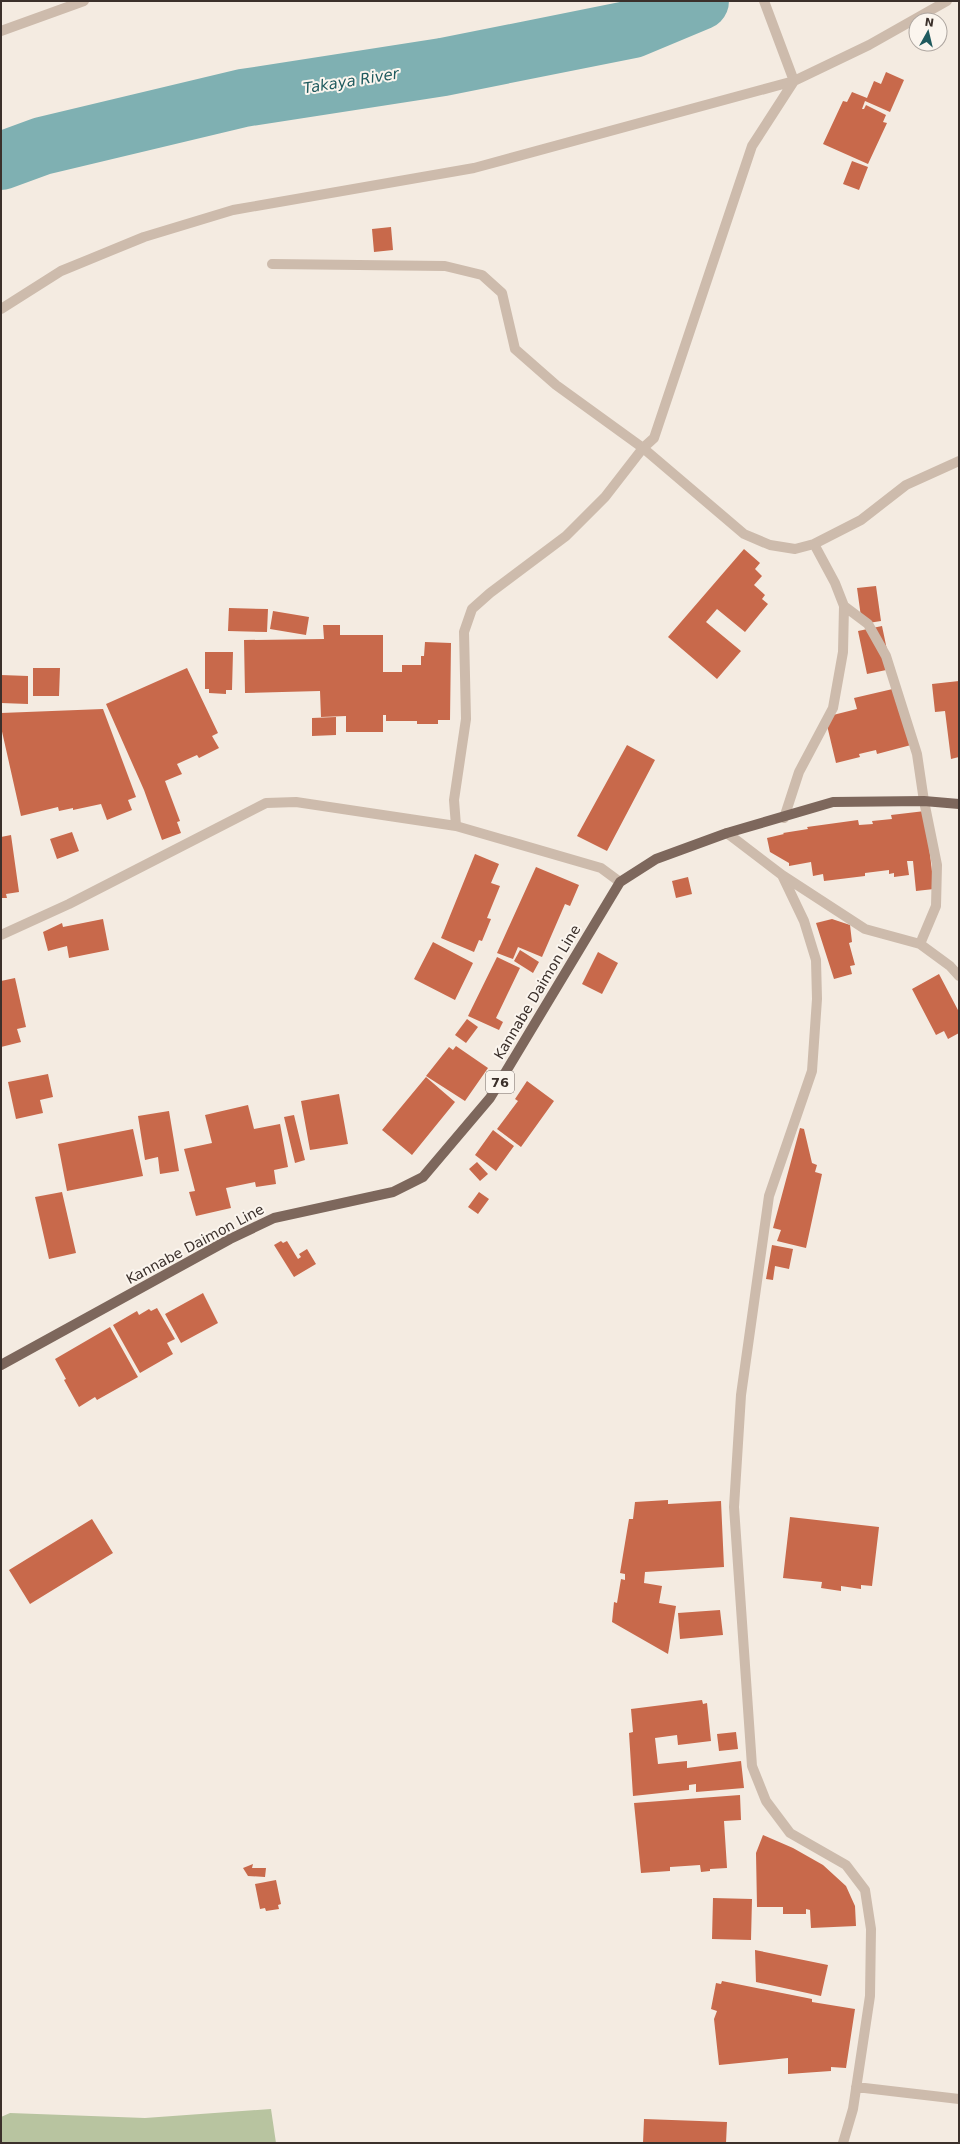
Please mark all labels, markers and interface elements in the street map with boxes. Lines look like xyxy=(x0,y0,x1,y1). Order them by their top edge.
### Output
north arrow xyxy=(908,12,948,52)
text: N xyxy=(924,16,935,30)
water label: Takaya River xyxy=(302,64,401,97)
street label: Kannabe Daimon Line xyxy=(491,922,583,1062)
road number: 76 xyxy=(486,1071,514,1093)
street label: Kannabe Daimon Line xyxy=(123,1201,267,1287)

